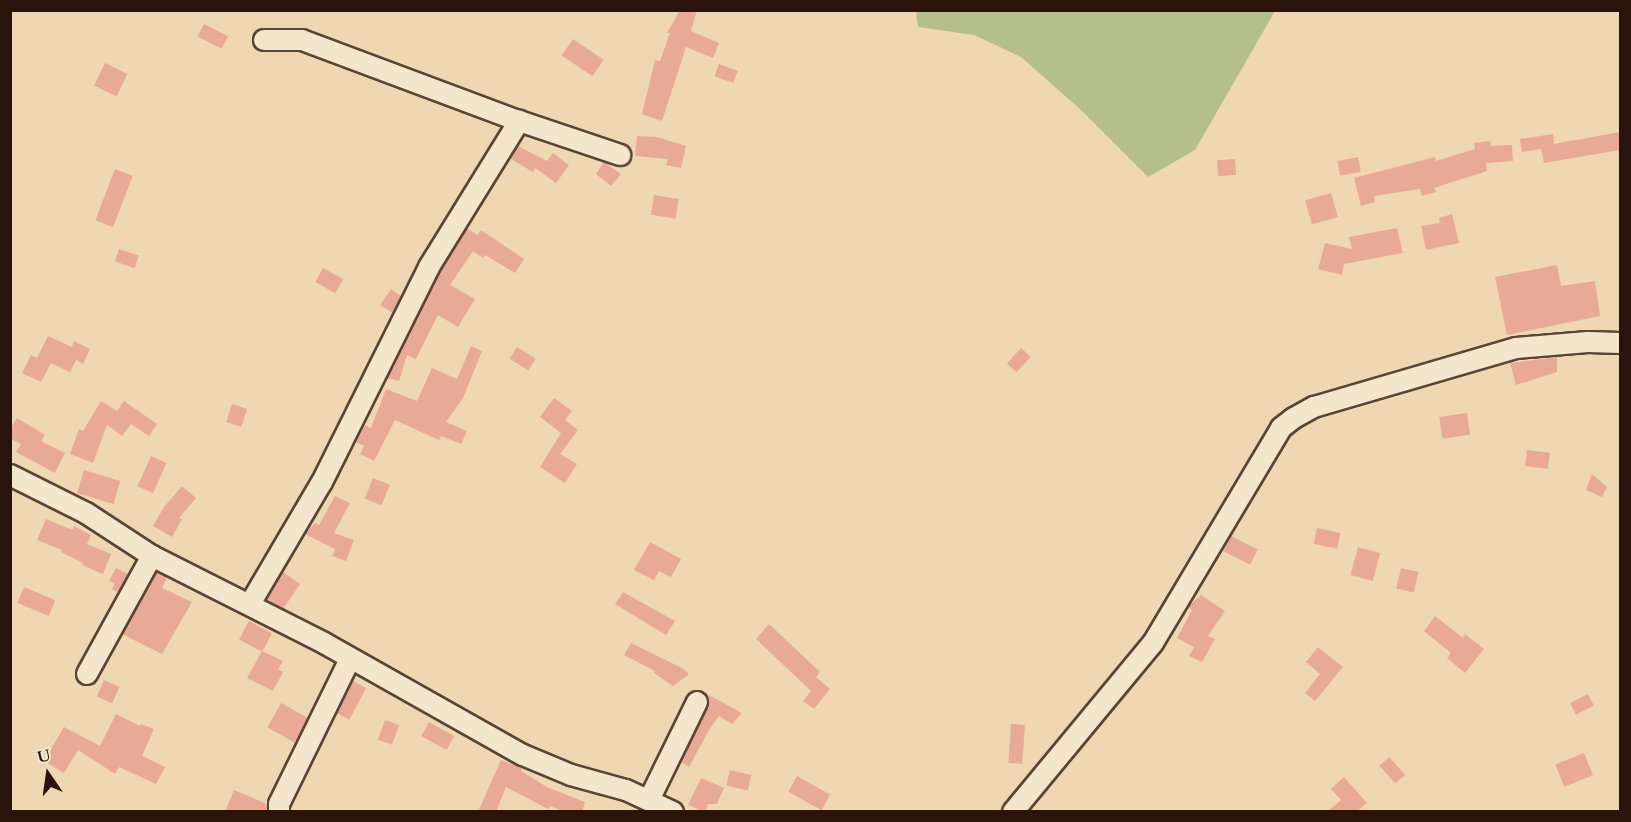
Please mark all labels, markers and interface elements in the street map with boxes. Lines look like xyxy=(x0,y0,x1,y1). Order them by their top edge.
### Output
north arrow xyxy=(18,744,78,804)
text: U xyxy=(35,744,53,769)

